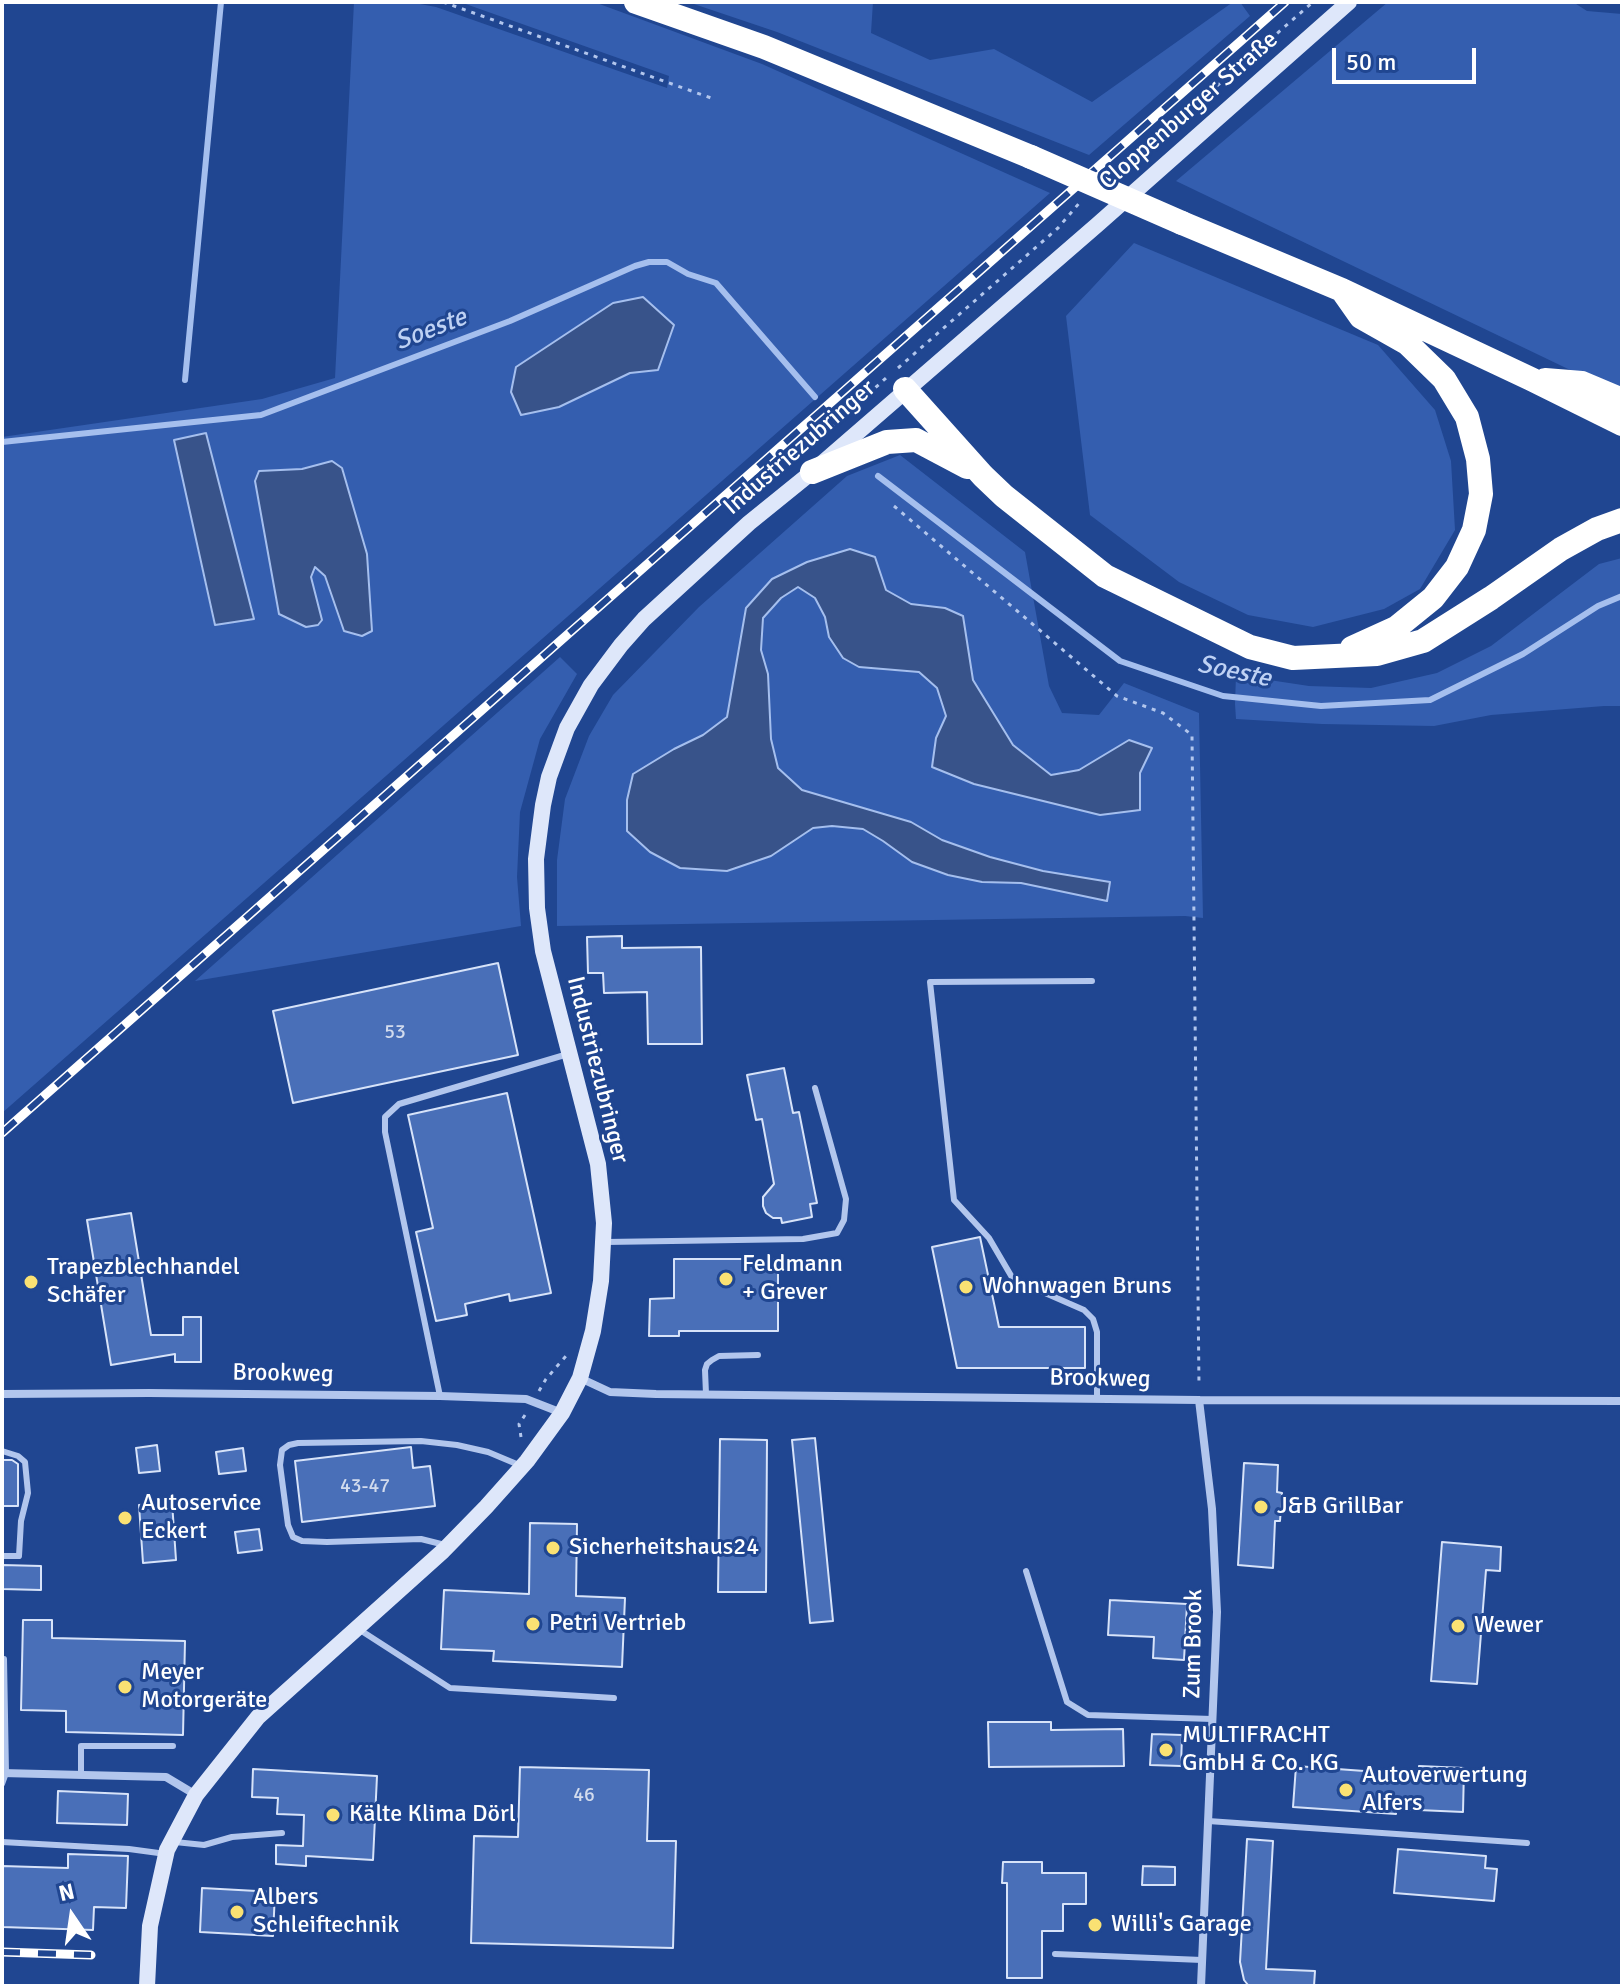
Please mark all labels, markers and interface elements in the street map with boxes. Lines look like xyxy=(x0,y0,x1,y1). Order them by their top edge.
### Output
street label: Cloppenburger Straße xyxy=(1094,26,1284,196)
scale bar xyxy=(1336,32,1480,82)
text: 50 m xyxy=(1346,47,1396,77)
water label: Soeste xyxy=(391,302,471,358)
street label: Industriezubringer xyxy=(718,374,882,522)
water label: Soeste xyxy=(1194,649,1274,695)
street label: Industriezubringer xyxy=(560,974,634,1166)
house number: 53 xyxy=(384,1021,406,1045)
place label: Feldmann + Grever xyxy=(742,1251,843,1307)
place label: Trapezblechhandel Schäfer xyxy=(47,1254,240,1310)
marker: Feldmann + Grever xyxy=(717,1270,735,1288)
marker: Trapezblechhandel Schäfer xyxy=(22,1273,40,1291)
place label: Wohnwagen Bruns xyxy=(982,1273,1172,1301)
marker: Wohnwagen Bruns xyxy=(957,1278,975,1296)
street label: Brookweg xyxy=(232,1359,334,1389)
street label: Brookweg xyxy=(1049,1364,1151,1394)
house number: 43-47 xyxy=(340,1475,390,1499)
place label: Autoservice Eckert xyxy=(141,1490,262,1546)
place label: J&B GrillBar xyxy=(1277,1493,1403,1521)
marker: J&B GrillBar xyxy=(1252,1498,1270,1516)
marker: Autoservice Eckert xyxy=(116,1509,134,1527)
place label: Sicherheitshaus24 xyxy=(569,1534,759,1562)
marker: Sicherheitshaus24 xyxy=(544,1539,562,1557)
street label: Zum Brook xyxy=(1179,1589,1209,1699)
place label: Petri Vertrieb xyxy=(549,1610,686,1638)
place label: Wewer xyxy=(1474,1612,1543,1640)
marker: Petri Vertrieb xyxy=(524,1615,542,1633)
marker: Wewer xyxy=(1449,1617,1467,1635)
place label: Meyer Motorgeräte xyxy=(141,1659,267,1715)
marker: Meyer Motorgeräte xyxy=(116,1678,134,1696)
place label: MULTIFRACHT GmbH & Co. KG xyxy=(1182,1722,1339,1778)
marker: MULTIFRACHT GmbH & Co. KG xyxy=(1157,1741,1175,1759)
place label: Autoverwertung Alfers xyxy=(1362,1762,1528,1818)
marker: Autoverwertung Alfers xyxy=(1337,1781,1355,1799)
house number: 46 xyxy=(573,1784,595,1808)
place label: Kälte Klima Dörl xyxy=(349,1801,516,1829)
marker: Kälte Klima Dörl xyxy=(324,1806,342,1824)
north arrow xyxy=(32,1876,112,1956)
text: N xyxy=(56,1877,77,1907)
place label: Albers Schleiftechnik xyxy=(253,1884,399,1940)
marker: Albers Schleiftechnik xyxy=(228,1903,246,1921)
place label: Willi's Garage xyxy=(1111,1911,1252,1939)
marker: Willi's Garage xyxy=(1086,1916,1104,1934)

